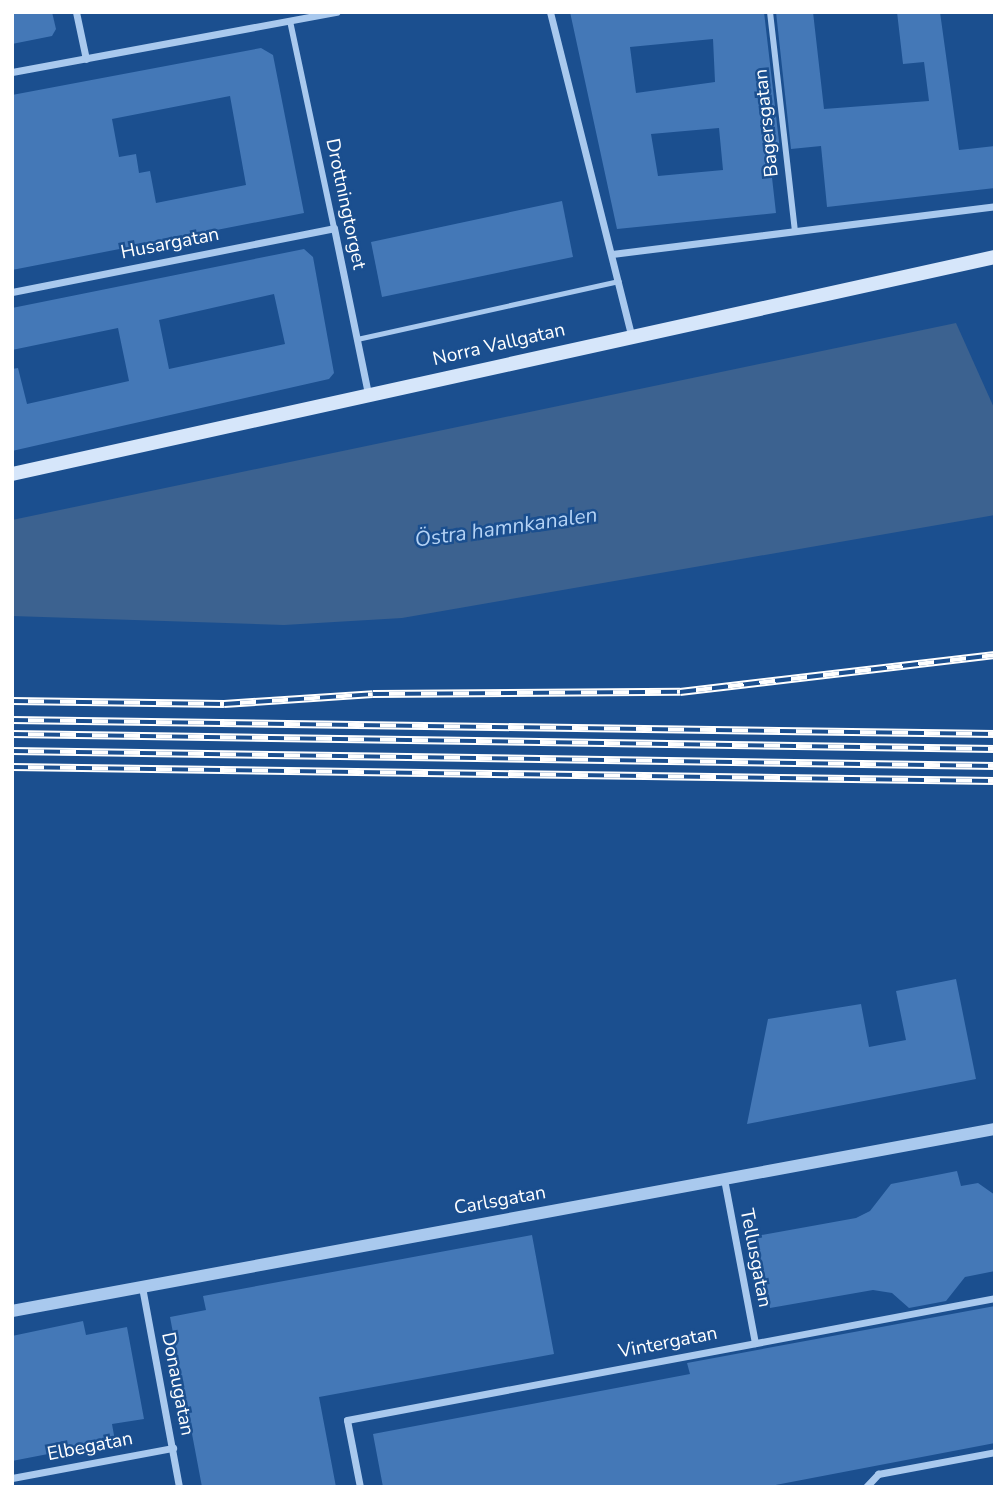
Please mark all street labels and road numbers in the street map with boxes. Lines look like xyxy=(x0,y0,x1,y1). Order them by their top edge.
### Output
street label: Bagersgatan xyxy=(750,68,784,178)
street label: Drottningtorget xyxy=(320,137,370,271)
street label: Husargatan xyxy=(119,223,221,265)
street label: Norra Vallgatan xyxy=(431,319,567,371)
street label: Carlsgatan xyxy=(452,1182,548,1220)
street label: Tellusgatan xyxy=(734,1207,776,1309)
street label: Vintergatan xyxy=(617,1322,719,1364)
street label: Donaugatan xyxy=(156,1330,198,1438)
street label: Elbegatan xyxy=(45,1428,135,1466)

